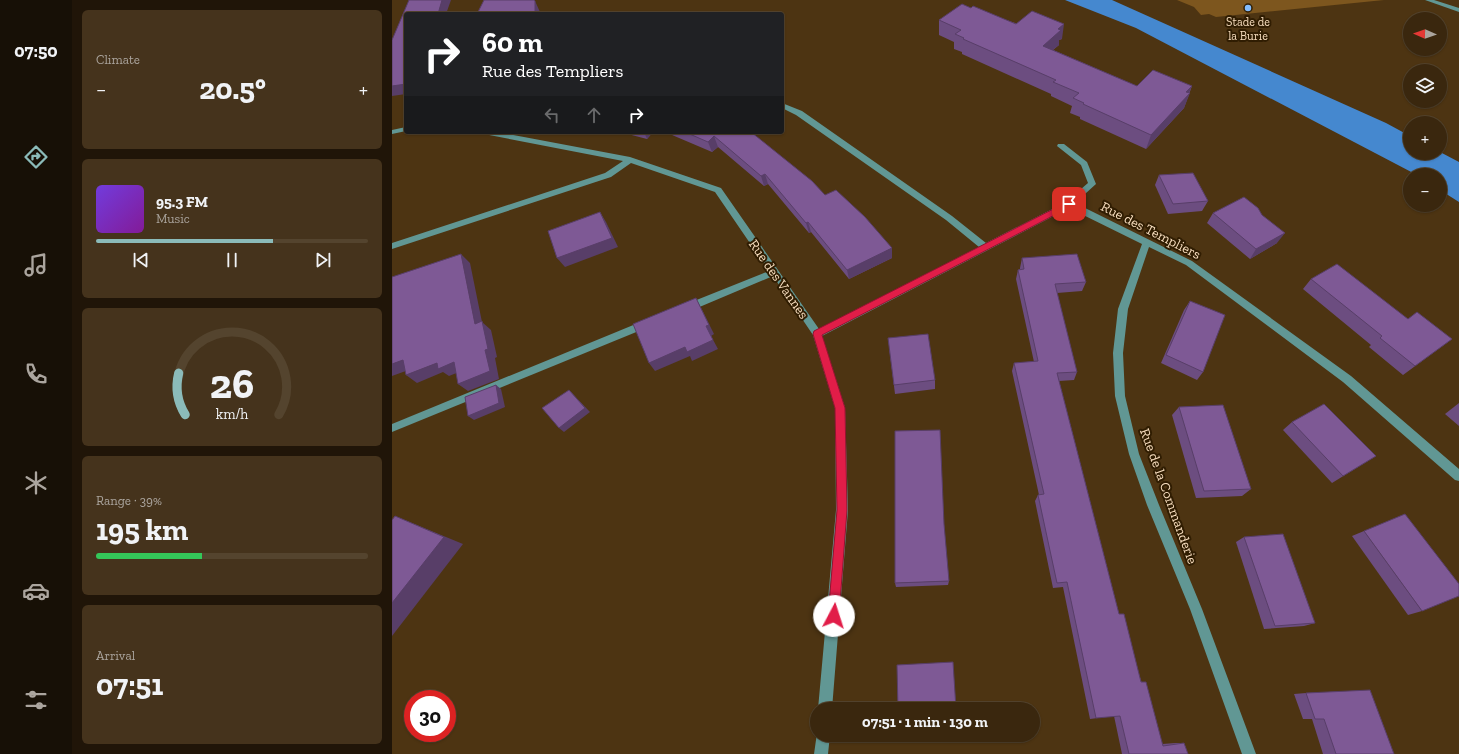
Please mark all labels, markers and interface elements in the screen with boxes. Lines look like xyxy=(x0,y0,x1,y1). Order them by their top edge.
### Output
marker: Stade de la Burie xyxy=(1243,3,1253,13)
north arrow xyxy=(1403,12,1447,56)
map controls xyxy=(1403,12,1447,212)
place label: Stade de la Burie xyxy=(1226,15,1270,43)
text: 60 m xyxy=(482,26,543,59)
icon: right xyxy=(416,28,468,80)
text: 07:50 xyxy=(14,40,58,62)
text: Climate xyxy=(96,52,140,67)
text: Rue des Templiers xyxy=(482,60,623,82)
button: layers xyxy=(1403,64,1447,108)
text: 20.5° xyxy=(199,71,266,107)
text: − xyxy=(96,76,106,103)
text: + xyxy=(359,76,368,103)
icon: left xyxy=(541,104,563,126)
icon: ahead xyxy=(583,104,605,126)
icon: right xyxy=(625,104,647,126)
button: + xyxy=(1403,116,1447,160)
icon: directions xyxy=(22,143,50,171)
button: − xyxy=(1403,168,1447,212)
pin xyxy=(1052,187,1086,221)
text: 95.3 FM xyxy=(156,193,208,211)
icon: arrive xyxy=(1058,193,1080,215)
street label: Rue des Templiers xyxy=(1098,198,1204,263)
text: Music xyxy=(156,211,190,226)
street label: Rue des Vannes xyxy=(745,236,812,322)
icon: previous xyxy=(130,249,152,271)
icon: pause xyxy=(221,249,243,271)
icon: next xyxy=(312,249,334,271)
icon: music xyxy=(22,251,50,279)
text: 26 xyxy=(210,359,254,409)
icon: phone xyxy=(22,360,50,388)
text: km/h xyxy=(216,406,248,423)
street label: Rue de la Commanderie xyxy=(1136,426,1201,567)
icon: climate xyxy=(22,469,50,497)
text: Range · 39% xyxy=(96,493,162,508)
text: 195 km xyxy=(96,512,188,548)
icon: car xyxy=(22,577,50,605)
position arrow xyxy=(813,595,855,637)
text: Arrival xyxy=(96,648,135,663)
text: 07:51 xyxy=(96,667,163,703)
icon: filters xyxy=(22,686,50,714)
speed limit sign: 30 xyxy=(404,690,456,742)
text: 07:51 · 1 min · 130 m xyxy=(862,713,988,731)

